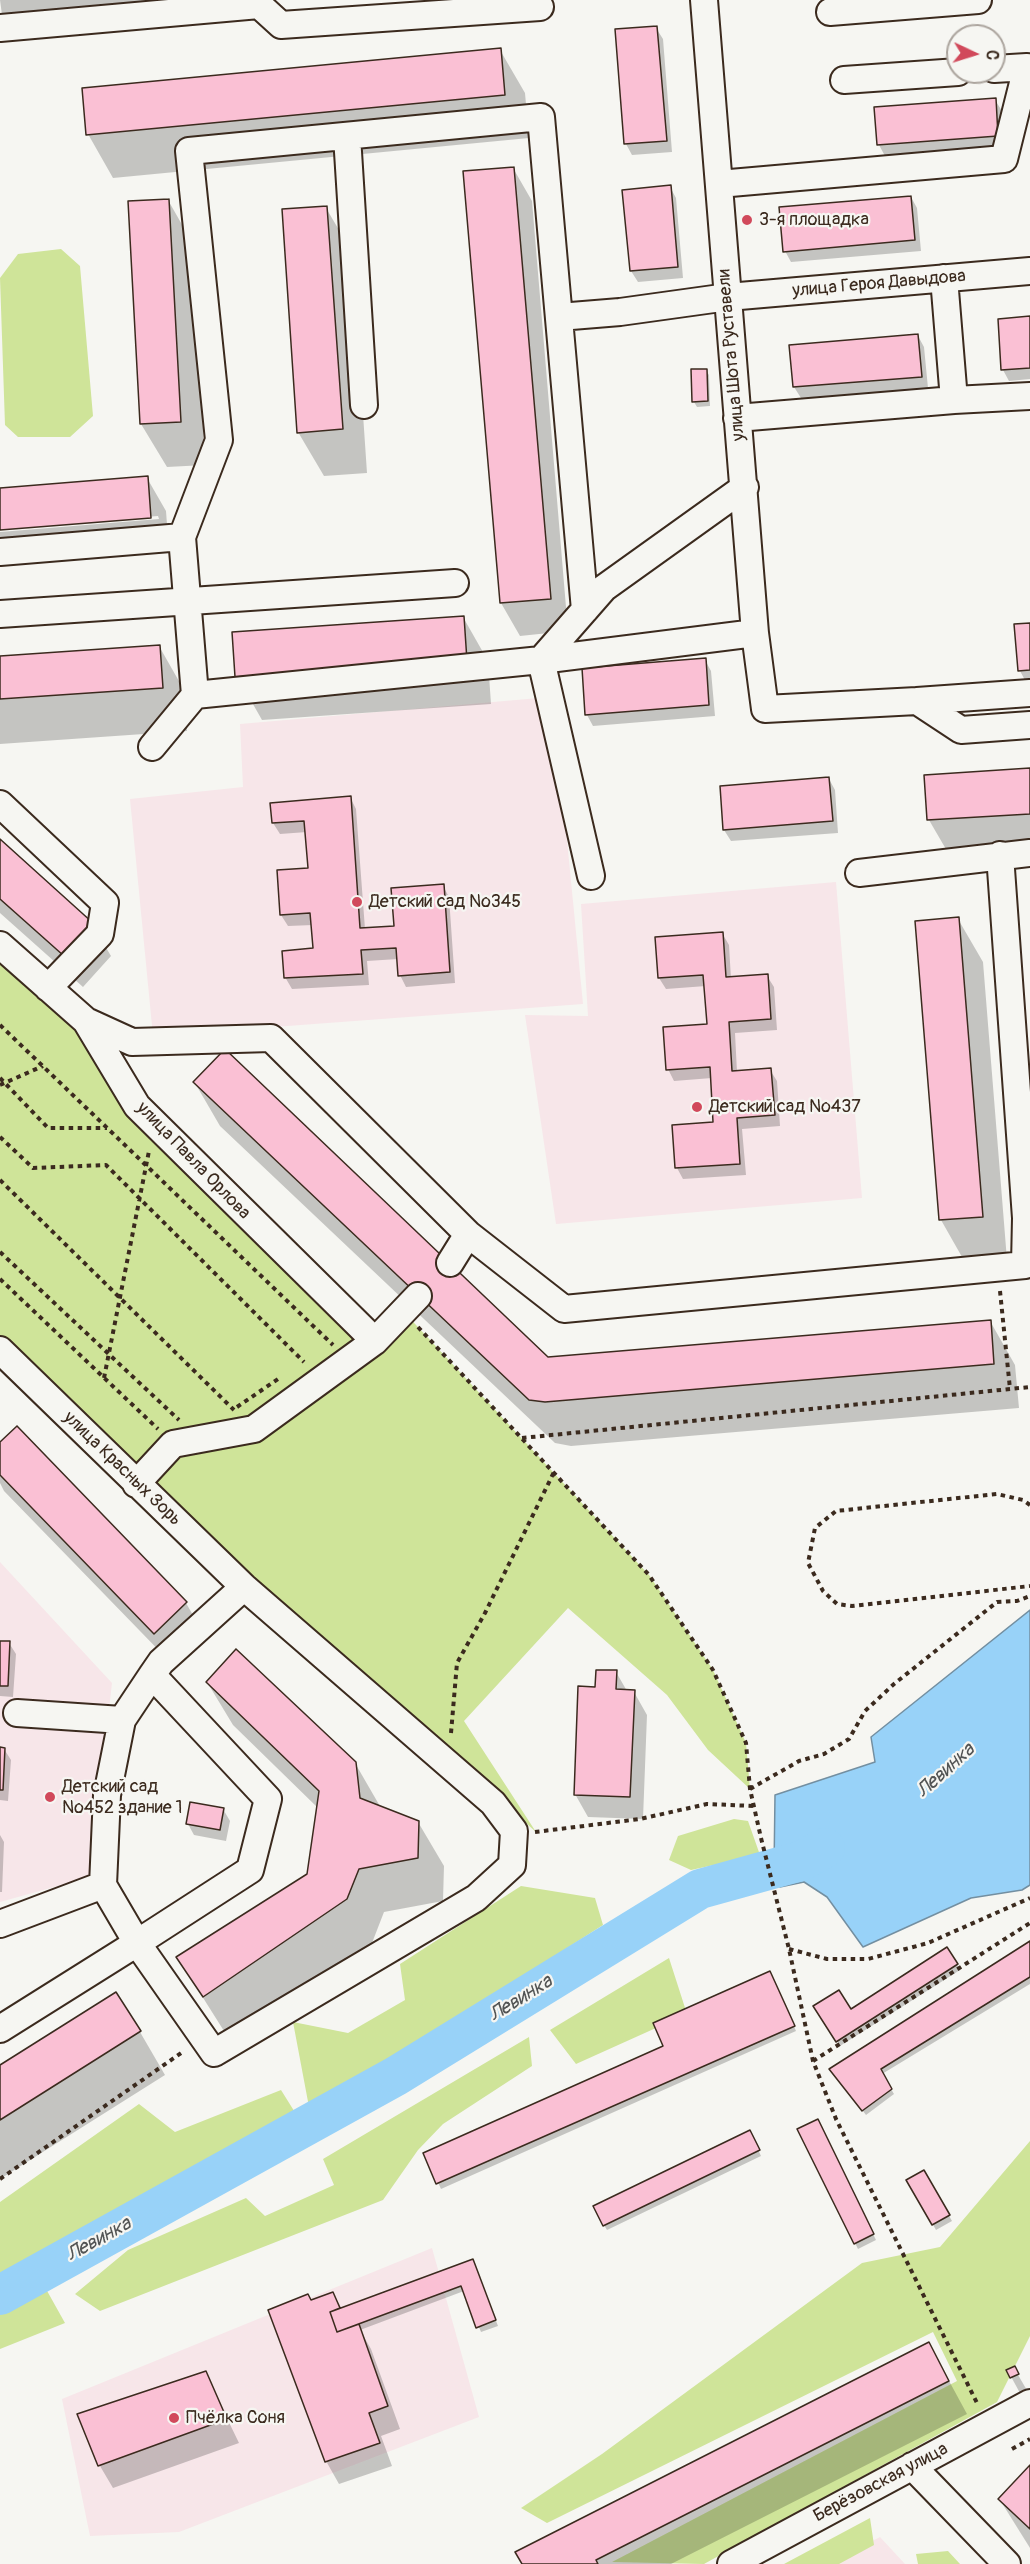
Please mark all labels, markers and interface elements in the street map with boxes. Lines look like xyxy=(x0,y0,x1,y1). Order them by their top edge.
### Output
north arrow xyxy=(946,24,1006,84)
text: С xyxy=(982,49,1002,61)
place label: 3-я площадка xyxy=(759,209,869,231)
marker: 3-я площадка xyxy=(740,213,754,227)
street label: улица Героя Давыдова xyxy=(791,266,967,302)
street label: улица Шота Руставели xyxy=(714,268,750,442)
place label: Детский сад №345 xyxy=(369,891,521,913)
marker: Детский сад №345 xyxy=(350,895,364,909)
place label: Детский сад №437 xyxy=(709,1096,861,1118)
street label: улица Павла Орлова xyxy=(131,1098,255,1224)
marker: Детский сад №437 xyxy=(690,1100,704,1114)
street label: улица Красных Зорь xyxy=(58,1407,186,1531)
water label: Левинка xyxy=(912,1739,980,1803)
place label: Детский сад №452 здание 1 xyxy=(62,1776,183,1818)
marker: Детский сад №452 здание 1 xyxy=(43,1790,57,1804)
water label: Левинка xyxy=(485,1970,557,2028)
water label: Левинка xyxy=(62,2212,136,2268)
place label: Пчёлка Соня xyxy=(186,2407,285,2429)
marker: Пчёлка Соня xyxy=(167,2411,181,2425)
street label: Берёзовская улица xyxy=(810,2438,952,2528)

